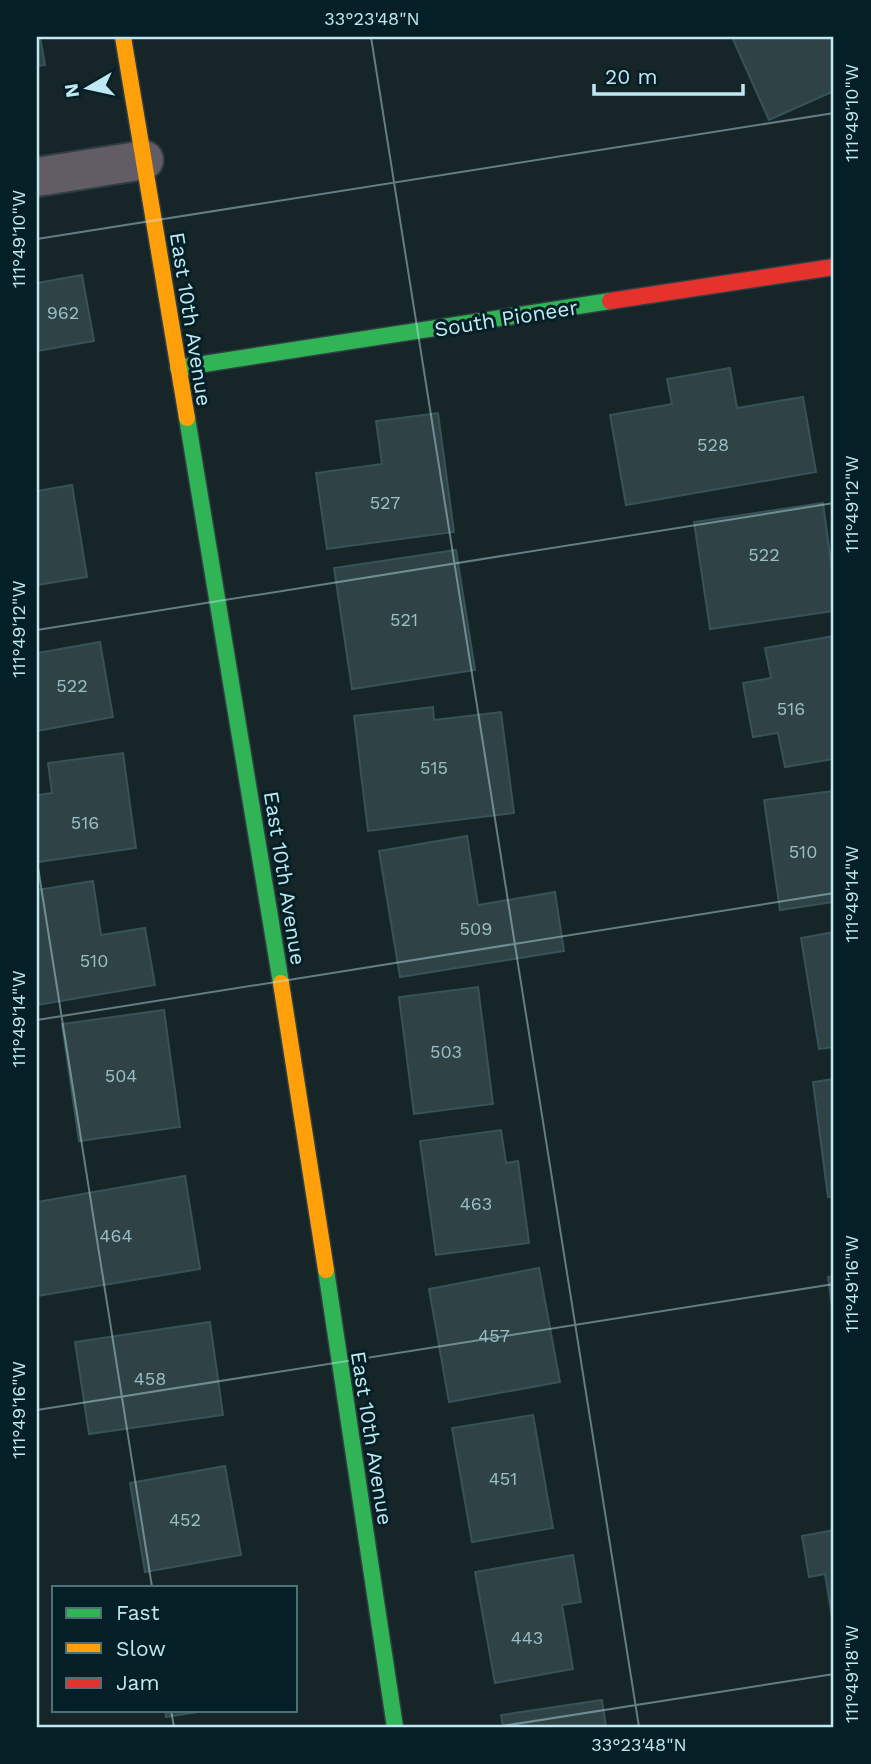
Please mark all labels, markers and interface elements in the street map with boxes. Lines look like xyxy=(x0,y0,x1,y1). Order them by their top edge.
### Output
text: 33°23'48"N xyxy=(324,8,420,29)
north arrow xyxy=(52,52,122,122)
scale bar xyxy=(594,52,743,96)
text: 20 m xyxy=(605,64,657,89)
text: 111°49'10"W xyxy=(841,64,862,162)
text: N xyxy=(59,82,84,99)
text: 111°49'10"W xyxy=(8,190,29,288)
street label: East 10th Avenue xyxy=(165,230,217,408)
street label: South Pioneer xyxy=(433,294,580,342)
house number: 962 xyxy=(47,302,79,323)
house number: 528 xyxy=(697,434,729,455)
text: 111°49'12"W xyxy=(841,455,862,553)
house number: 527 xyxy=(370,492,400,513)
house number: 522 xyxy=(748,544,780,565)
text: 111°49'12"W xyxy=(8,580,29,678)
house number: 521 xyxy=(390,609,418,630)
house number: 522 xyxy=(56,675,88,696)
house number: 516 xyxy=(777,698,805,719)
house number: 515 xyxy=(420,757,448,778)
street label: East 10th Avenue xyxy=(259,789,311,967)
house number: 516 xyxy=(71,812,99,833)
house number: 510 xyxy=(789,841,817,862)
text: 111°49'14"W xyxy=(841,846,862,942)
house number: 509 xyxy=(460,918,492,939)
house number: 510 xyxy=(80,950,108,971)
text: 111°49'14"W xyxy=(8,971,29,1067)
house number: 503 xyxy=(430,1041,462,1062)
house number: 504 xyxy=(105,1065,137,1086)
house number: 463 xyxy=(460,1193,492,1214)
house number: 464 xyxy=(100,1225,132,1246)
text: 111°49'16"W xyxy=(841,1235,862,1333)
house number: 457 xyxy=(478,1325,510,1346)
street label: East 10th Avenue xyxy=(346,1349,398,1527)
text: 111°49'16"W xyxy=(8,1361,29,1459)
house number: 458 xyxy=(134,1368,166,1389)
house number: 451 xyxy=(489,1468,517,1489)
house number: 452 xyxy=(169,1509,201,1530)
legend xyxy=(52,1586,298,1712)
text: Fast xyxy=(116,1600,160,1625)
text: 111°49'18"W xyxy=(841,1625,862,1723)
house number: 443 xyxy=(511,1627,543,1648)
text: Slow xyxy=(116,1636,166,1661)
text: Jam xyxy=(116,1670,159,1695)
text: 33°23'48"N xyxy=(591,1734,687,1755)

